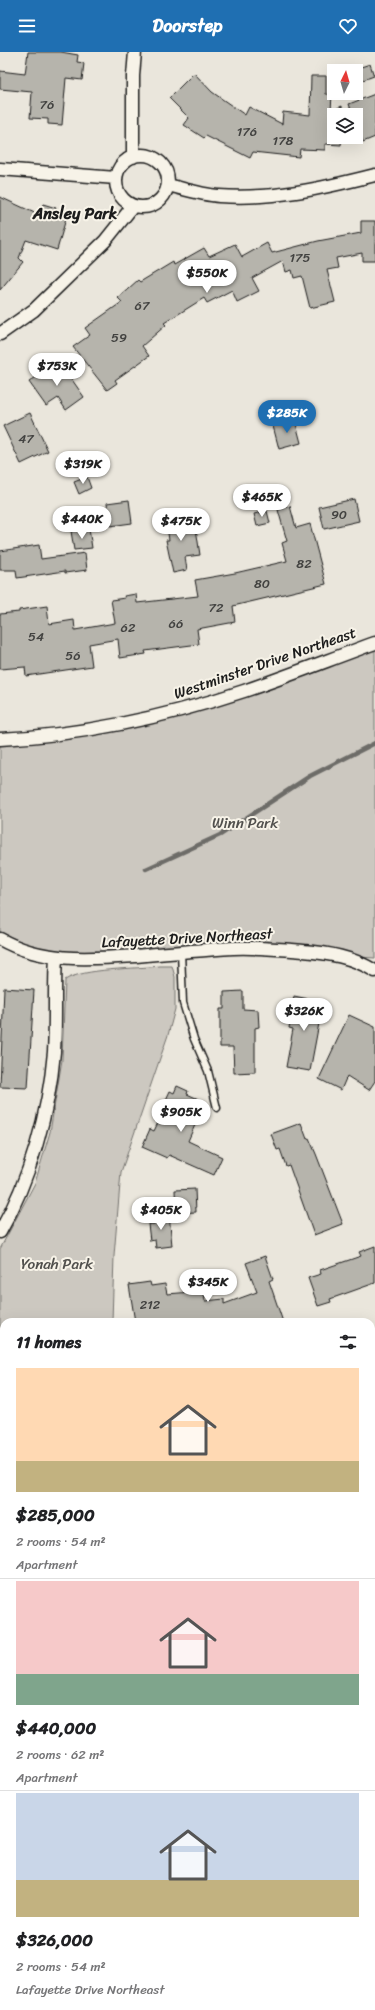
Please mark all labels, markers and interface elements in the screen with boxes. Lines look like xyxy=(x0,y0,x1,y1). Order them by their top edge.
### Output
text: Doorstep xyxy=(152,10,223,42)
icon: menu xyxy=(16,15,38,37)
icon: heart xyxy=(337,15,359,37)
north arrow xyxy=(327,64,363,100)
map controls xyxy=(327,64,363,144)
house number: 76 xyxy=(40,93,54,116)
button: layers xyxy=(327,108,363,144)
house number: 176 xyxy=(237,120,257,143)
house number: 178 xyxy=(273,129,294,152)
district label: Ansley Park xyxy=(32,199,118,228)
house number: 175 xyxy=(290,246,311,269)
pin: $550K xyxy=(179,260,235,294)
text: $550K xyxy=(187,261,227,284)
house number: 67 xyxy=(135,294,151,317)
house number: 59 xyxy=(111,326,127,349)
pin: $753K xyxy=(29,353,85,387)
text: $753K xyxy=(37,354,77,377)
pin: $285K xyxy=(259,400,315,434)
text: $285K xyxy=(267,401,307,424)
house number: 47 xyxy=(18,427,35,450)
pin: $319K xyxy=(55,451,111,485)
text: $319K xyxy=(64,452,102,475)
pin: $465K xyxy=(234,484,290,518)
text: $465K xyxy=(242,485,282,508)
house number: 90 xyxy=(331,503,347,526)
pin: $440K xyxy=(54,506,110,540)
text: $440K xyxy=(61,507,103,530)
pin: $475K xyxy=(153,508,209,542)
text: $475K xyxy=(161,509,201,532)
house number: 82 xyxy=(296,552,312,575)
house number: 80 xyxy=(254,572,270,595)
house number: 72 xyxy=(209,596,224,619)
house number: 66 xyxy=(169,612,183,635)
house number: 62 xyxy=(121,616,136,639)
street label: Westminster Drive Northeast xyxy=(170,619,360,707)
house number: 54 xyxy=(28,625,44,648)
house number: 56 xyxy=(65,644,81,667)
park label: Winn Park xyxy=(212,810,279,836)
street label: Lafayette Drive Northeast xyxy=(101,920,274,955)
pin: $326K xyxy=(276,998,332,1032)
text: $326K xyxy=(285,999,323,1022)
pin: $905K xyxy=(153,1099,209,1133)
text: $905K xyxy=(161,1100,201,1123)
pin: $405K xyxy=(133,1197,189,1231)
text: $405K xyxy=(141,1198,181,1221)
park label: Yonah Park xyxy=(21,1251,94,1277)
pin: $345K xyxy=(180,1269,236,1303)
text: $345K xyxy=(188,1270,228,1293)
house number: 212 xyxy=(140,1293,161,1316)
text: 11 homes xyxy=(16,1327,81,1357)
icon: filters xyxy=(337,1331,359,1353)
icon: home xyxy=(152,1394,224,1466)
text: $285,000 xyxy=(16,1500,95,1530)
text: 2 rooms · 54 m² xyxy=(16,1530,106,1553)
text: Apartment xyxy=(16,1553,77,1576)
icon: home xyxy=(152,1607,224,1679)
text: $440,000 xyxy=(16,1713,96,1743)
text: 2 rooms · 62 m² xyxy=(16,1743,104,1766)
text: Apartment xyxy=(16,1766,77,1789)
icon: home xyxy=(152,1819,224,1891)
text: $326,000 xyxy=(16,1925,93,1955)
text: 2 rooms · 54 m² xyxy=(16,1955,106,1978)
text: Lafayette Drive Northeast xyxy=(16,1978,165,2001)

